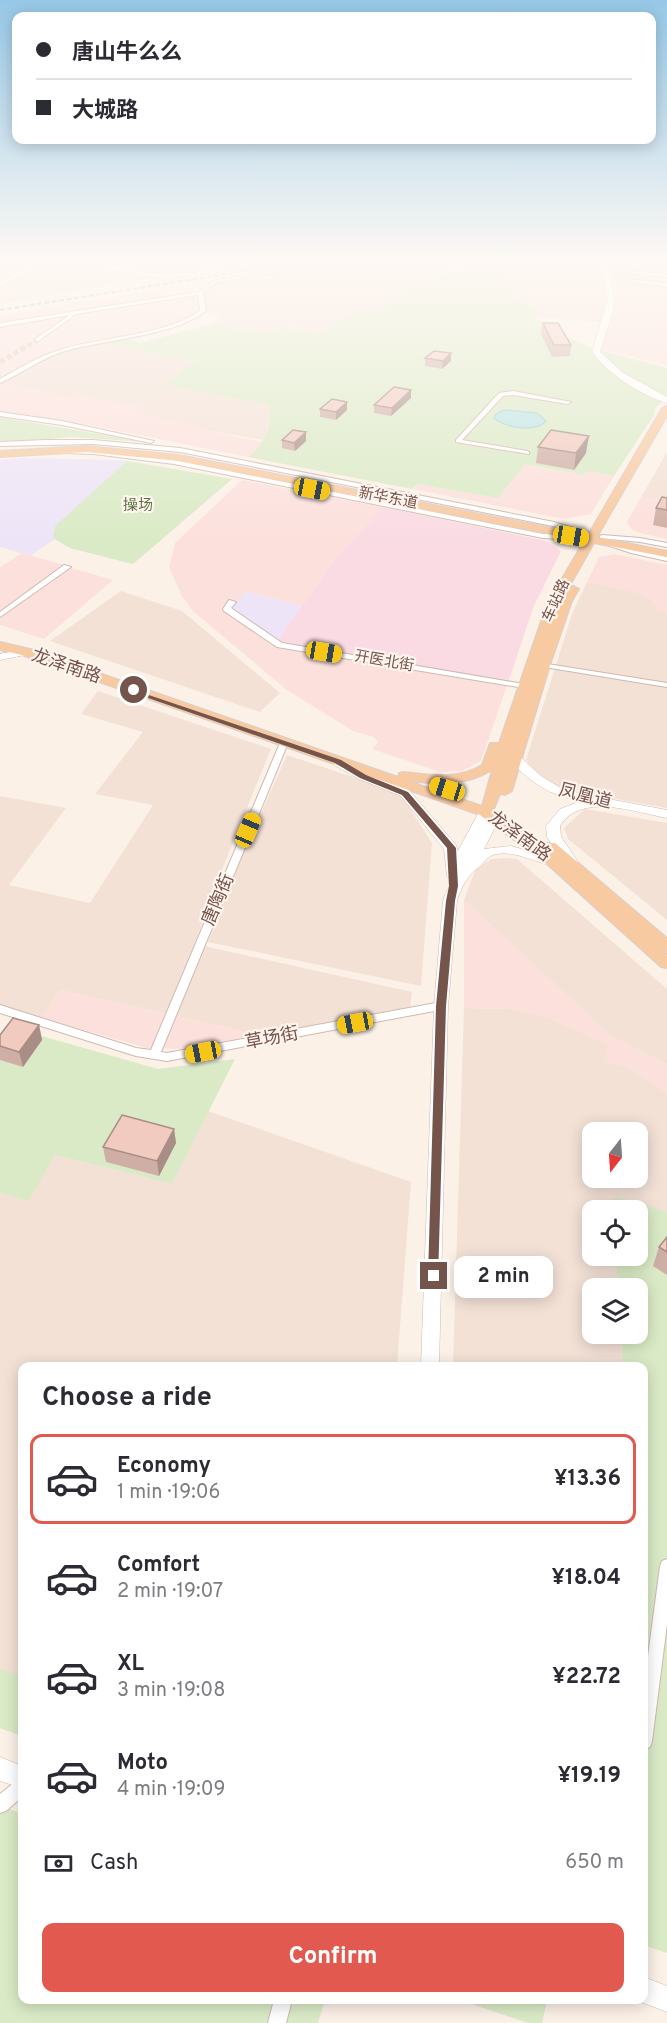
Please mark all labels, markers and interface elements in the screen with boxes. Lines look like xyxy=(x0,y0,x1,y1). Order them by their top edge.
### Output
text: 唐山牛么么 xyxy=(72,40,182,67)
text: 大城路 xyxy=(72,98,138,125)
car xyxy=(293,477,331,501)
street label: 新华东道 xyxy=(357,483,419,514)
park label: 操场 xyxy=(123,497,153,516)
car xyxy=(552,524,590,548)
street label: 车站路 xyxy=(539,577,575,625)
car xyxy=(305,640,343,664)
street label: 龙泽南路 xyxy=(28,644,104,690)
street label: 开医北街 xyxy=(353,646,415,677)
route start xyxy=(120,676,147,703)
car xyxy=(427,775,467,803)
street label: 凤凰道 xyxy=(556,779,614,815)
street label: 龙泽南路 xyxy=(483,807,555,867)
car xyxy=(233,810,263,850)
street label: 唐陶街 xyxy=(198,871,240,929)
car xyxy=(336,1011,374,1035)
street label: 草场街 xyxy=(243,1023,301,1055)
car xyxy=(184,1040,222,1064)
north arrow xyxy=(582,1122,648,1188)
map controls xyxy=(582,1122,648,1344)
button: locate xyxy=(582,1200,648,1266)
callout: 2 min xyxy=(455,1255,554,1297)
route end xyxy=(420,1262,447,1289)
text: 2 min xyxy=(477,1264,530,1290)
button: layers xyxy=(582,1278,648,1344)
text: Choose a ride xyxy=(42,1381,212,1415)
icon: car xyxy=(45,1452,99,1506)
text: Economy xyxy=(117,1453,211,1480)
text: ¥13.36 xyxy=(554,1466,621,1493)
text: 1 min · 19:06 xyxy=(117,1480,221,1506)
icon: car xyxy=(45,1551,99,1605)
text: Comfort xyxy=(117,1552,200,1579)
text: ¥18.04 xyxy=(552,1565,621,1592)
text: 2 min · 19:07 xyxy=(117,1579,223,1605)
icon: car xyxy=(45,1650,99,1704)
text: XL xyxy=(117,1651,144,1678)
text: ¥22.72 xyxy=(552,1664,621,1691)
text: 3 min · 19:08 xyxy=(117,1678,225,1704)
icon: car xyxy=(45,1749,99,1803)
text: Moto xyxy=(117,1750,168,1777)
text: ¥19.19 xyxy=(558,1763,621,1790)
text: 4 min · 19:09 xyxy=(117,1777,225,1803)
icon: cash xyxy=(42,1847,75,1880)
text: Cash xyxy=(90,1850,139,1877)
text: 650 m xyxy=(565,1850,624,1876)
button: Confirm xyxy=(42,1923,624,1992)

